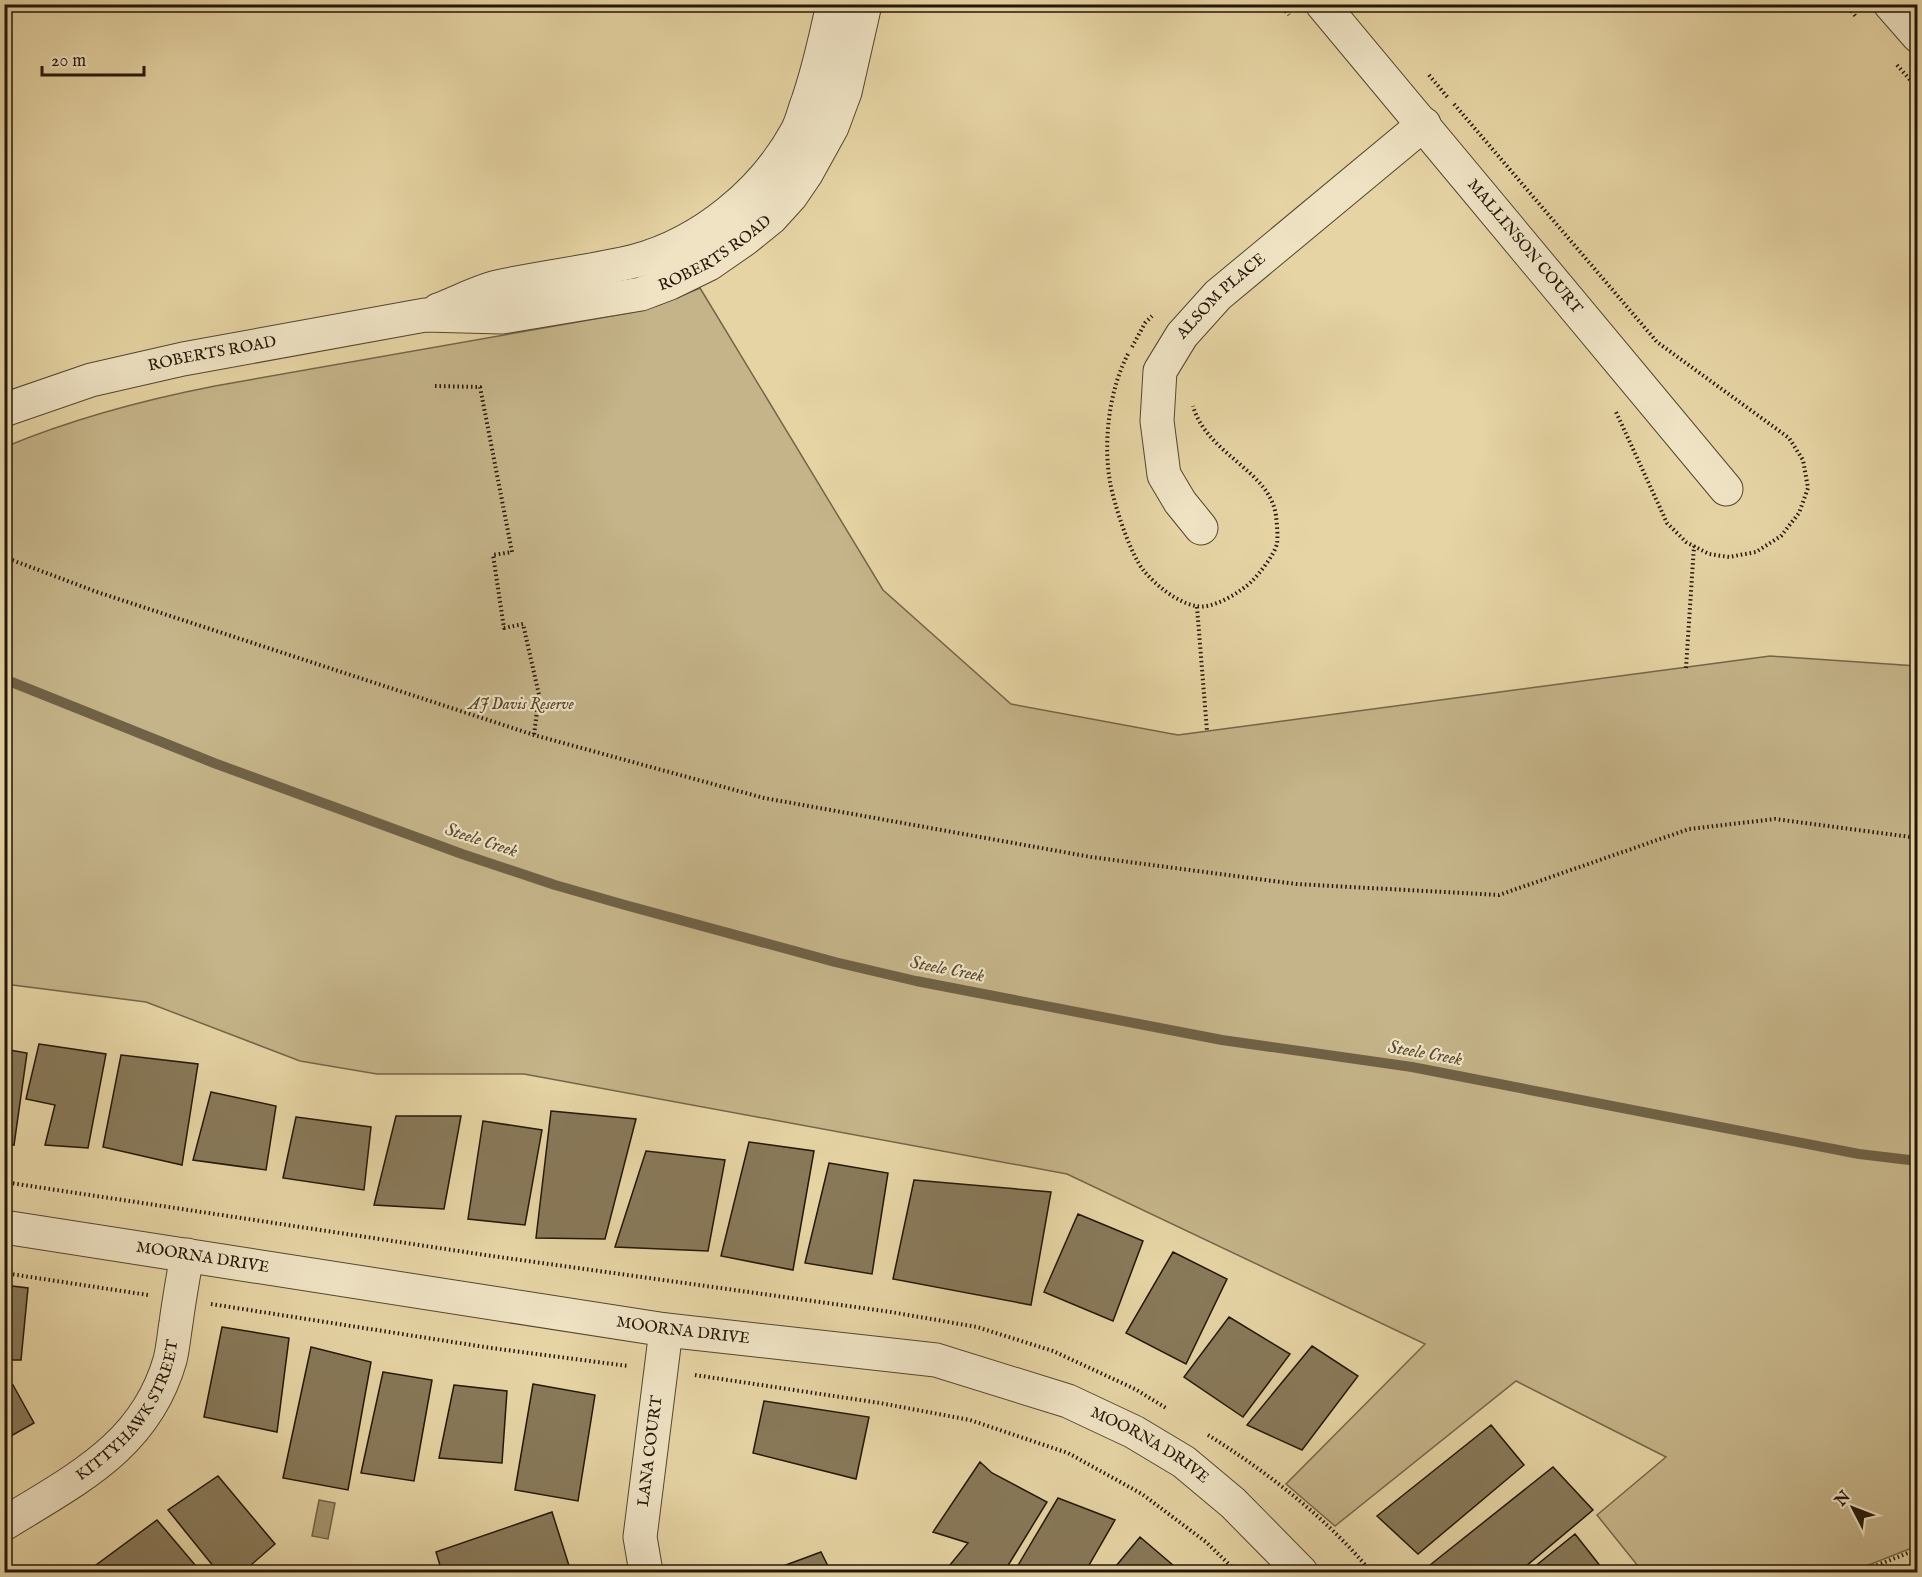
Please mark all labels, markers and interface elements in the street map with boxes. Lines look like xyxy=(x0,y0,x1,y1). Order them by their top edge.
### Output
scale bar xyxy=(42,39,144,77)
text: 20 m xyxy=(51,50,86,73)
street label: MALLINSON COURT xyxy=(1462,175,1586,319)
street label: ROBERTS ROAD xyxy=(656,211,776,296)
street label: ALSOM PLACE xyxy=(1172,249,1270,344)
street label: ROBERTS ROAD xyxy=(146,332,278,377)
park label: AJ Davis Reserve xyxy=(466,695,575,715)
water label: Steele Creek xyxy=(442,818,520,864)
water label: Steele Creek xyxy=(908,952,986,988)
water label: Steele Creek xyxy=(1386,1036,1464,1072)
street label: MOORNA DRIVE xyxy=(135,1238,271,1278)
street label: MOORNA DRIVE xyxy=(615,1312,751,1349)
street label: KITTYHAWK STREET xyxy=(72,1338,184,1486)
street label: LANA COURT xyxy=(634,1394,668,1508)
street label: MOORNA DRIVE xyxy=(1087,1403,1213,1488)
north arrow xyxy=(1823,1478,1883,1538)
text: N xyxy=(1831,1487,1856,1512)

